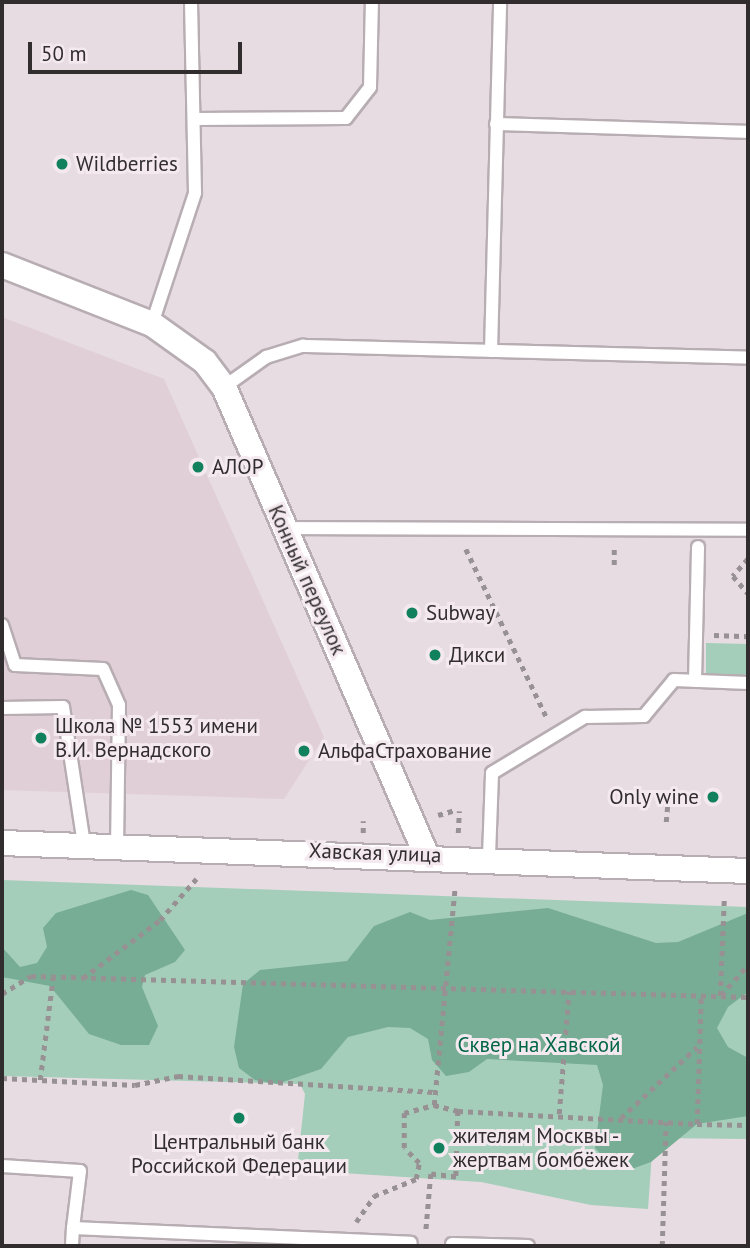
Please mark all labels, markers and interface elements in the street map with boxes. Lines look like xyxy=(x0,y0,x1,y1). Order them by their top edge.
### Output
scale bar xyxy=(32,28,245,72)
text: 50 m xyxy=(41,40,87,67)
place label: Wildberries xyxy=(76,151,178,177)
marker: Wildberries xyxy=(54,156,70,172)
place label: АЛОР xyxy=(212,454,263,480)
marker: АЛОР xyxy=(190,459,206,475)
street label: Конный переулок xyxy=(263,501,351,659)
place label: Subway xyxy=(426,600,495,626)
marker: Subway xyxy=(404,605,420,621)
place label: Дикси xyxy=(449,642,505,668)
marker: Дикси xyxy=(427,647,443,663)
place label: Школа № 1553 имени В.И. Вернадского xyxy=(55,713,258,763)
marker: Школа № 1553 имени В.И. Вернадского xyxy=(33,730,49,746)
place label: АльфаСтрахование xyxy=(318,738,492,764)
marker: АльфаСтрахование xyxy=(296,743,312,759)
place label: Only wine xyxy=(608,784,699,810)
marker: Only wine xyxy=(705,789,721,805)
street label: Хавская улица xyxy=(308,838,442,868)
park label: Сквер на Хавской xyxy=(457,1032,621,1058)
marker: Центральный банк Российской Федерации xyxy=(231,1110,247,1126)
place label: жителям Москвы - жертвам бомбёжек xyxy=(453,1123,629,1173)
place label: Центральный банк Российской Федерации xyxy=(131,1129,347,1179)
marker: жителям Москвы - жертвам бомбёжек xyxy=(431,1140,447,1156)

